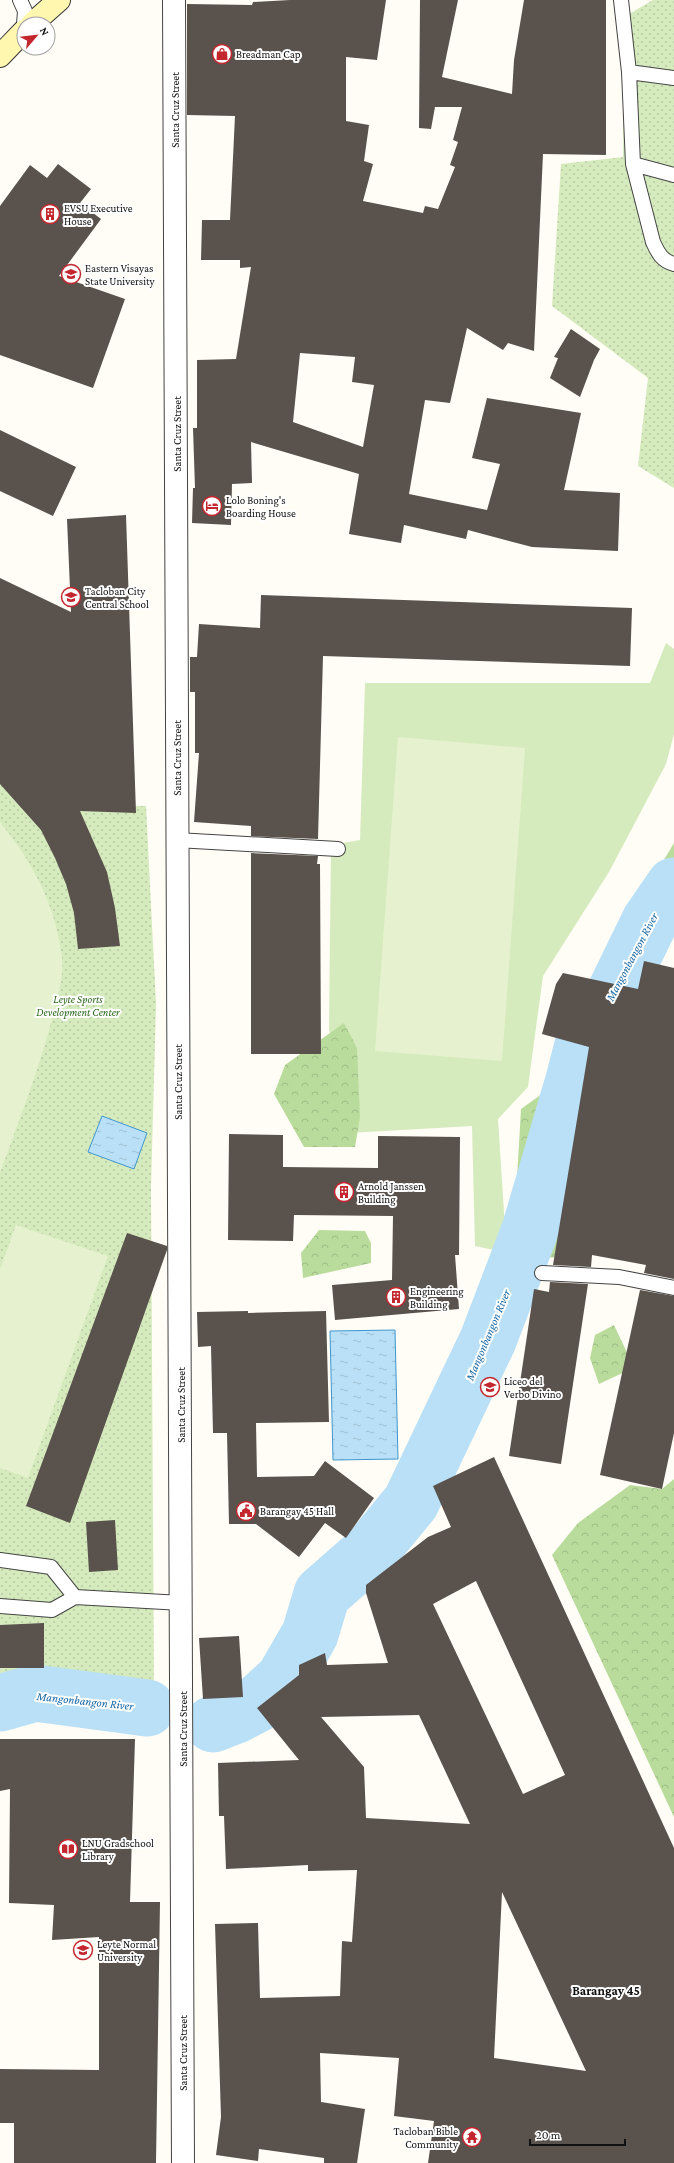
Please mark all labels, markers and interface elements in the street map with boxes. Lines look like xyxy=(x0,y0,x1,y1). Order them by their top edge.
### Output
north arrow xyxy=(16,16,56,56)
text: N xyxy=(38,25,52,38)
shop icon: Breadman Cap xyxy=(211,43,233,65)
place label: Breadman Cap xyxy=(236,48,301,61)
street label: Santa Cruz Street xyxy=(169,72,181,148)
place label: EVSU Executive House xyxy=(64,202,133,227)
building icon: EVSU Executive House xyxy=(39,203,61,225)
place label: Eastern Visayas State University xyxy=(85,262,156,288)
school or university icon: Eastern Visayas State University xyxy=(60,263,82,285)
street label: Santa Cruz Street xyxy=(171,396,183,472)
place label: Lolo Boning's Boarding House xyxy=(226,494,296,520)
hotel icon: Lolo Boning's Boarding House xyxy=(201,495,223,517)
place label: Tacloban City Central School xyxy=(85,585,149,610)
school or university icon: Tacloban City Central School xyxy=(60,586,82,608)
street label: Santa Cruz Street xyxy=(171,720,183,796)
water label: Mangonbangon River xyxy=(602,910,661,1004)
park label: Leyte Sports Development Center xyxy=(36,993,121,1019)
street label: Santa Cruz Street xyxy=(172,1044,184,1120)
place label: Arnold Janssen Building xyxy=(358,1180,424,1206)
building icon: Arnold Janssen Building xyxy=(333,1181,355,1203)
place label: Engineering Building xyxy=(410,1285,464,1311)
building icon: Engineering Building xyxy=(385,1286,407,1308)
water label: Mangonbangon River xyxy=(462,1287,514,1384)
street label: Santa Cruz Street xyxy=(175,1367,187,1443)
place label: Liceo del Verbo Divino xyxy=(504,1375,562,1400)
school or university icon: Liceo del Verbo Divino xyxy=(479,1376,501,1398)
public building icon: Barangay 45 Hall xyxy=(235,1500,257,1522)
place label: Barangay 45 Hall xyxy=(260,1505,334,1518)
water label: Mangonbangon River xyxy=(35,1689,135,1713)
street label: Santa Cruz Street xyxy=(177,1691,189,1767)
place label: LNU Gradschool Library xyxy=(82,1837,154,1863)
library icon: LNU Gradschool Library xyxy=(57,1838,79,1860)
place label: Leyte Normal University xyxy=(97,1938,156,1964)
school or university icon: Leyte Normal University xyxy=(72,1939,94,1961)
district label: Barangay 45 xyxy=(572,1983,640,1998)
street label: Santa Cruz Street xyxy=(177,2015,189,2091)
scale bar xyxy=(530,2121,625,2147)
place label: Tacloban Bible Community xyxy=(393,2125,459,2151)
temple icon: Tacloban Bible Community xyxy=(461,2126,483,2148)
text: 20 m xyxy=(536,2128,561,2142)

